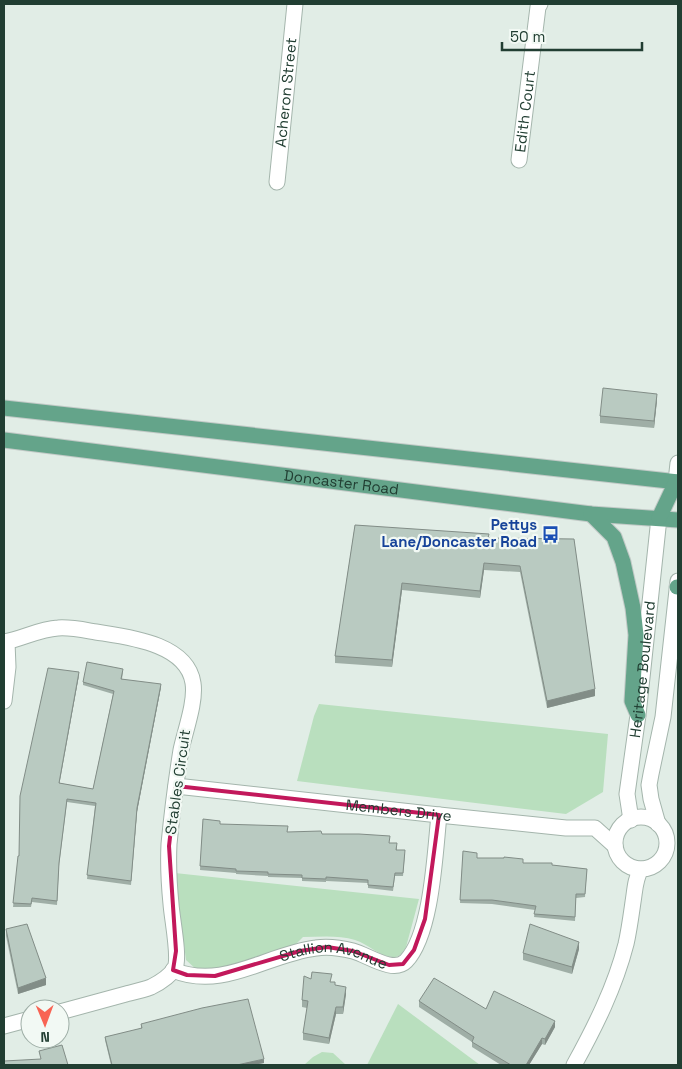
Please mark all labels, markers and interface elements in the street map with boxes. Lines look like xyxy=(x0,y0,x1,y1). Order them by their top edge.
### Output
scale bar xyxy=(502,20,642,52)
text: 50 m xyxy=(510,27,545,46)
street label: Acheron Street xyxy=(271,37,301,148)
street label: Edith Court xyxy=(510,69,539,153)
street label: Doncaster Road xyxy=(283,465,400,499)
place label: Pettys Lane/Doncaster Road xyxy=(381,515,537,551)
bus stop icon: Pettys Lane/Doncaster Road xyxy=(541,524,561,544)
street label: Heritage Boulevard xyxy=(625,600,659,739)
street label: Stables Circuit xyxy=(161,728,194,836)
street label: Members Drive xyxy=(345,795,453,825)
street label: Stallion Avenue xyxy=(277,937,390,973)
north arrow xyxy=(20,999,70,1049)
text: N xyxy=(40,1028,50,1046)

